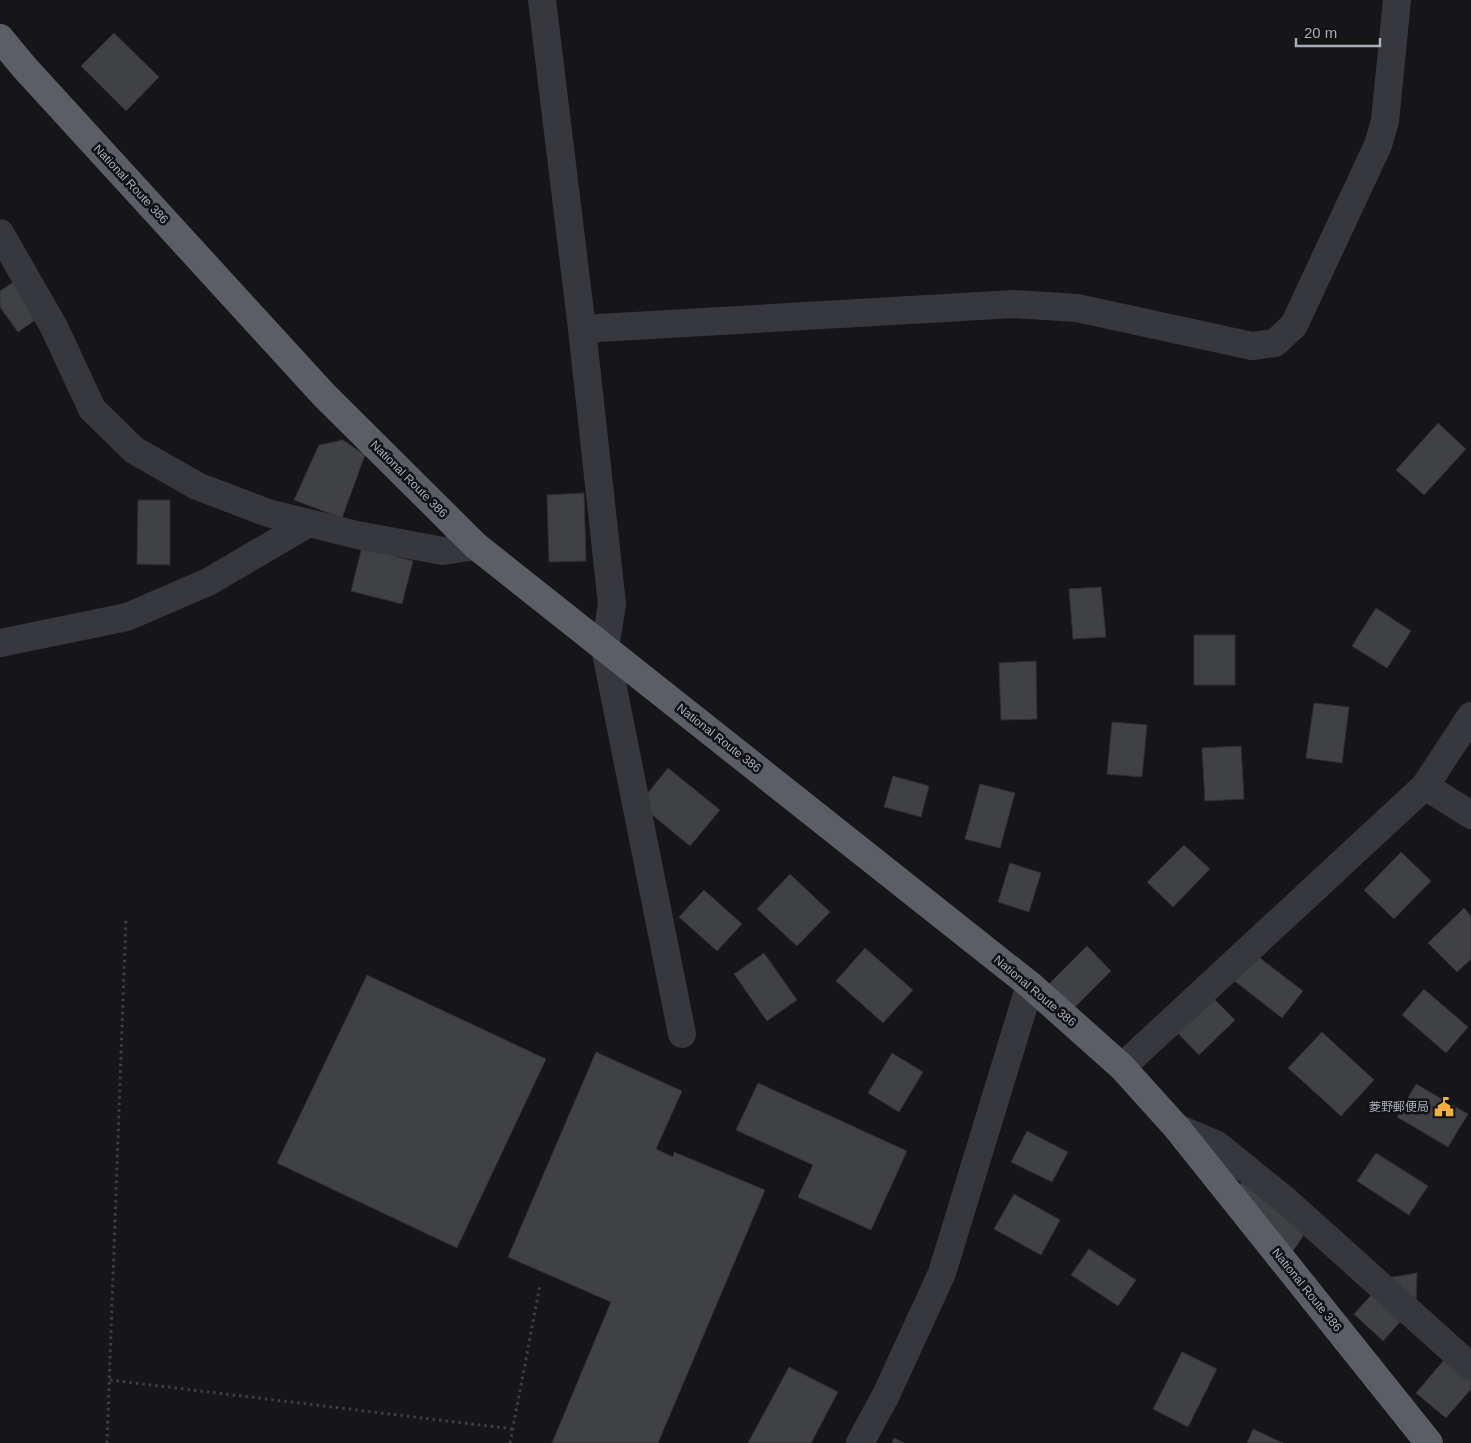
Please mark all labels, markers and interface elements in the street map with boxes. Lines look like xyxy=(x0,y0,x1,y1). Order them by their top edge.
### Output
scale bar xyxy=(1296,15,1380,47)
text: 20 m xyxy=(1304,24,1337,41)
street label: National Route 386 xyxy=(91,142,171,227)
street label: National Route 386 xyxy=(368,438,450,520)
street label: National Route 386 xyxy=(674,701,764,775)
street label: National Route 386 xyxy=(991,953,1079,1030)
public building icon: 菱野郵便局 xyxy=(1433,1096,1455,1118)
place label: 菱野郵便局 xyxy=(1369,1100,1429,1114)
street label: National Route 386 xyxy=(1269,1246,1345,1335)

